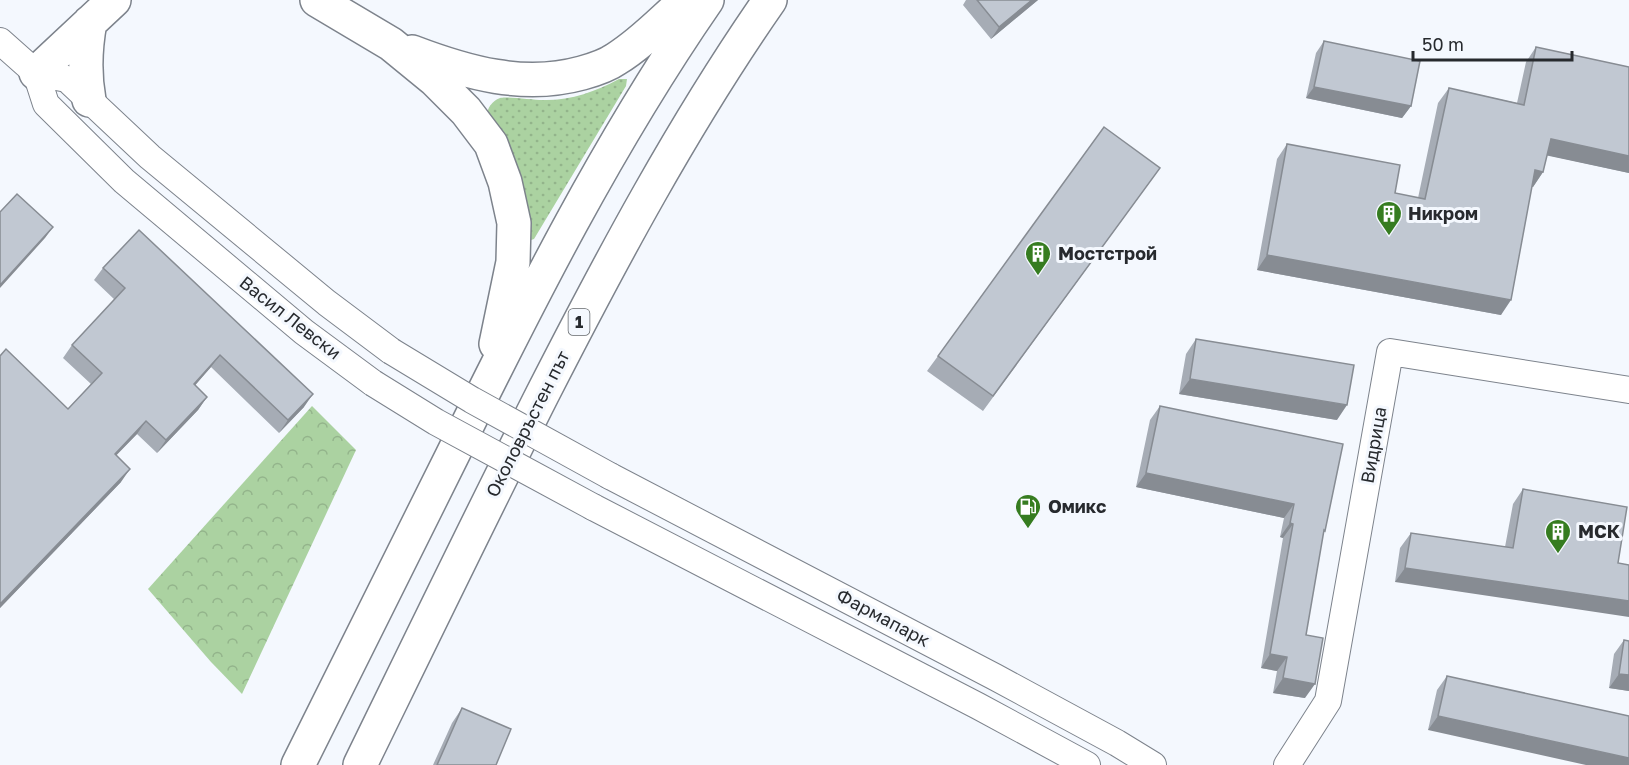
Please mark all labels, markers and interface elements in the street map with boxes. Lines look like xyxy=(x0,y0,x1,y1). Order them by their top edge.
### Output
scale bar xyxy=(1413,24,1572,62)
text: 50 m xyxy=(1422,33,1464,55)
building icon: Никром xyxy=(1374,199,1404,237)
place label: Никром xyxy=(1408,202,1478,224)
building icon: Мостстрой xyxy=(1023,239,1053,277)
place label: Мостстрой xyxy=(1058,242,1157,264)
street label: Васил Левски xyxy=(236,271,346,364)
road number: 1 xyxy=(568,309,590,335)
street label: Околовръстен път xyxy=(481,347,574,500)
street label: Видрица xyxy=(1355,405,1391,485)
fuel station icon: Омикс xyxy=(1013,492,1043,530)
place label: Омикс xyxy=(1048,495,1106,517)
building icon: МСК xyxy=(1543,517,1573,555)
place label: МСК xyxy=(1578,520,1620,542)
street label: Фармапарк xyxy=(833,583,934,651)

